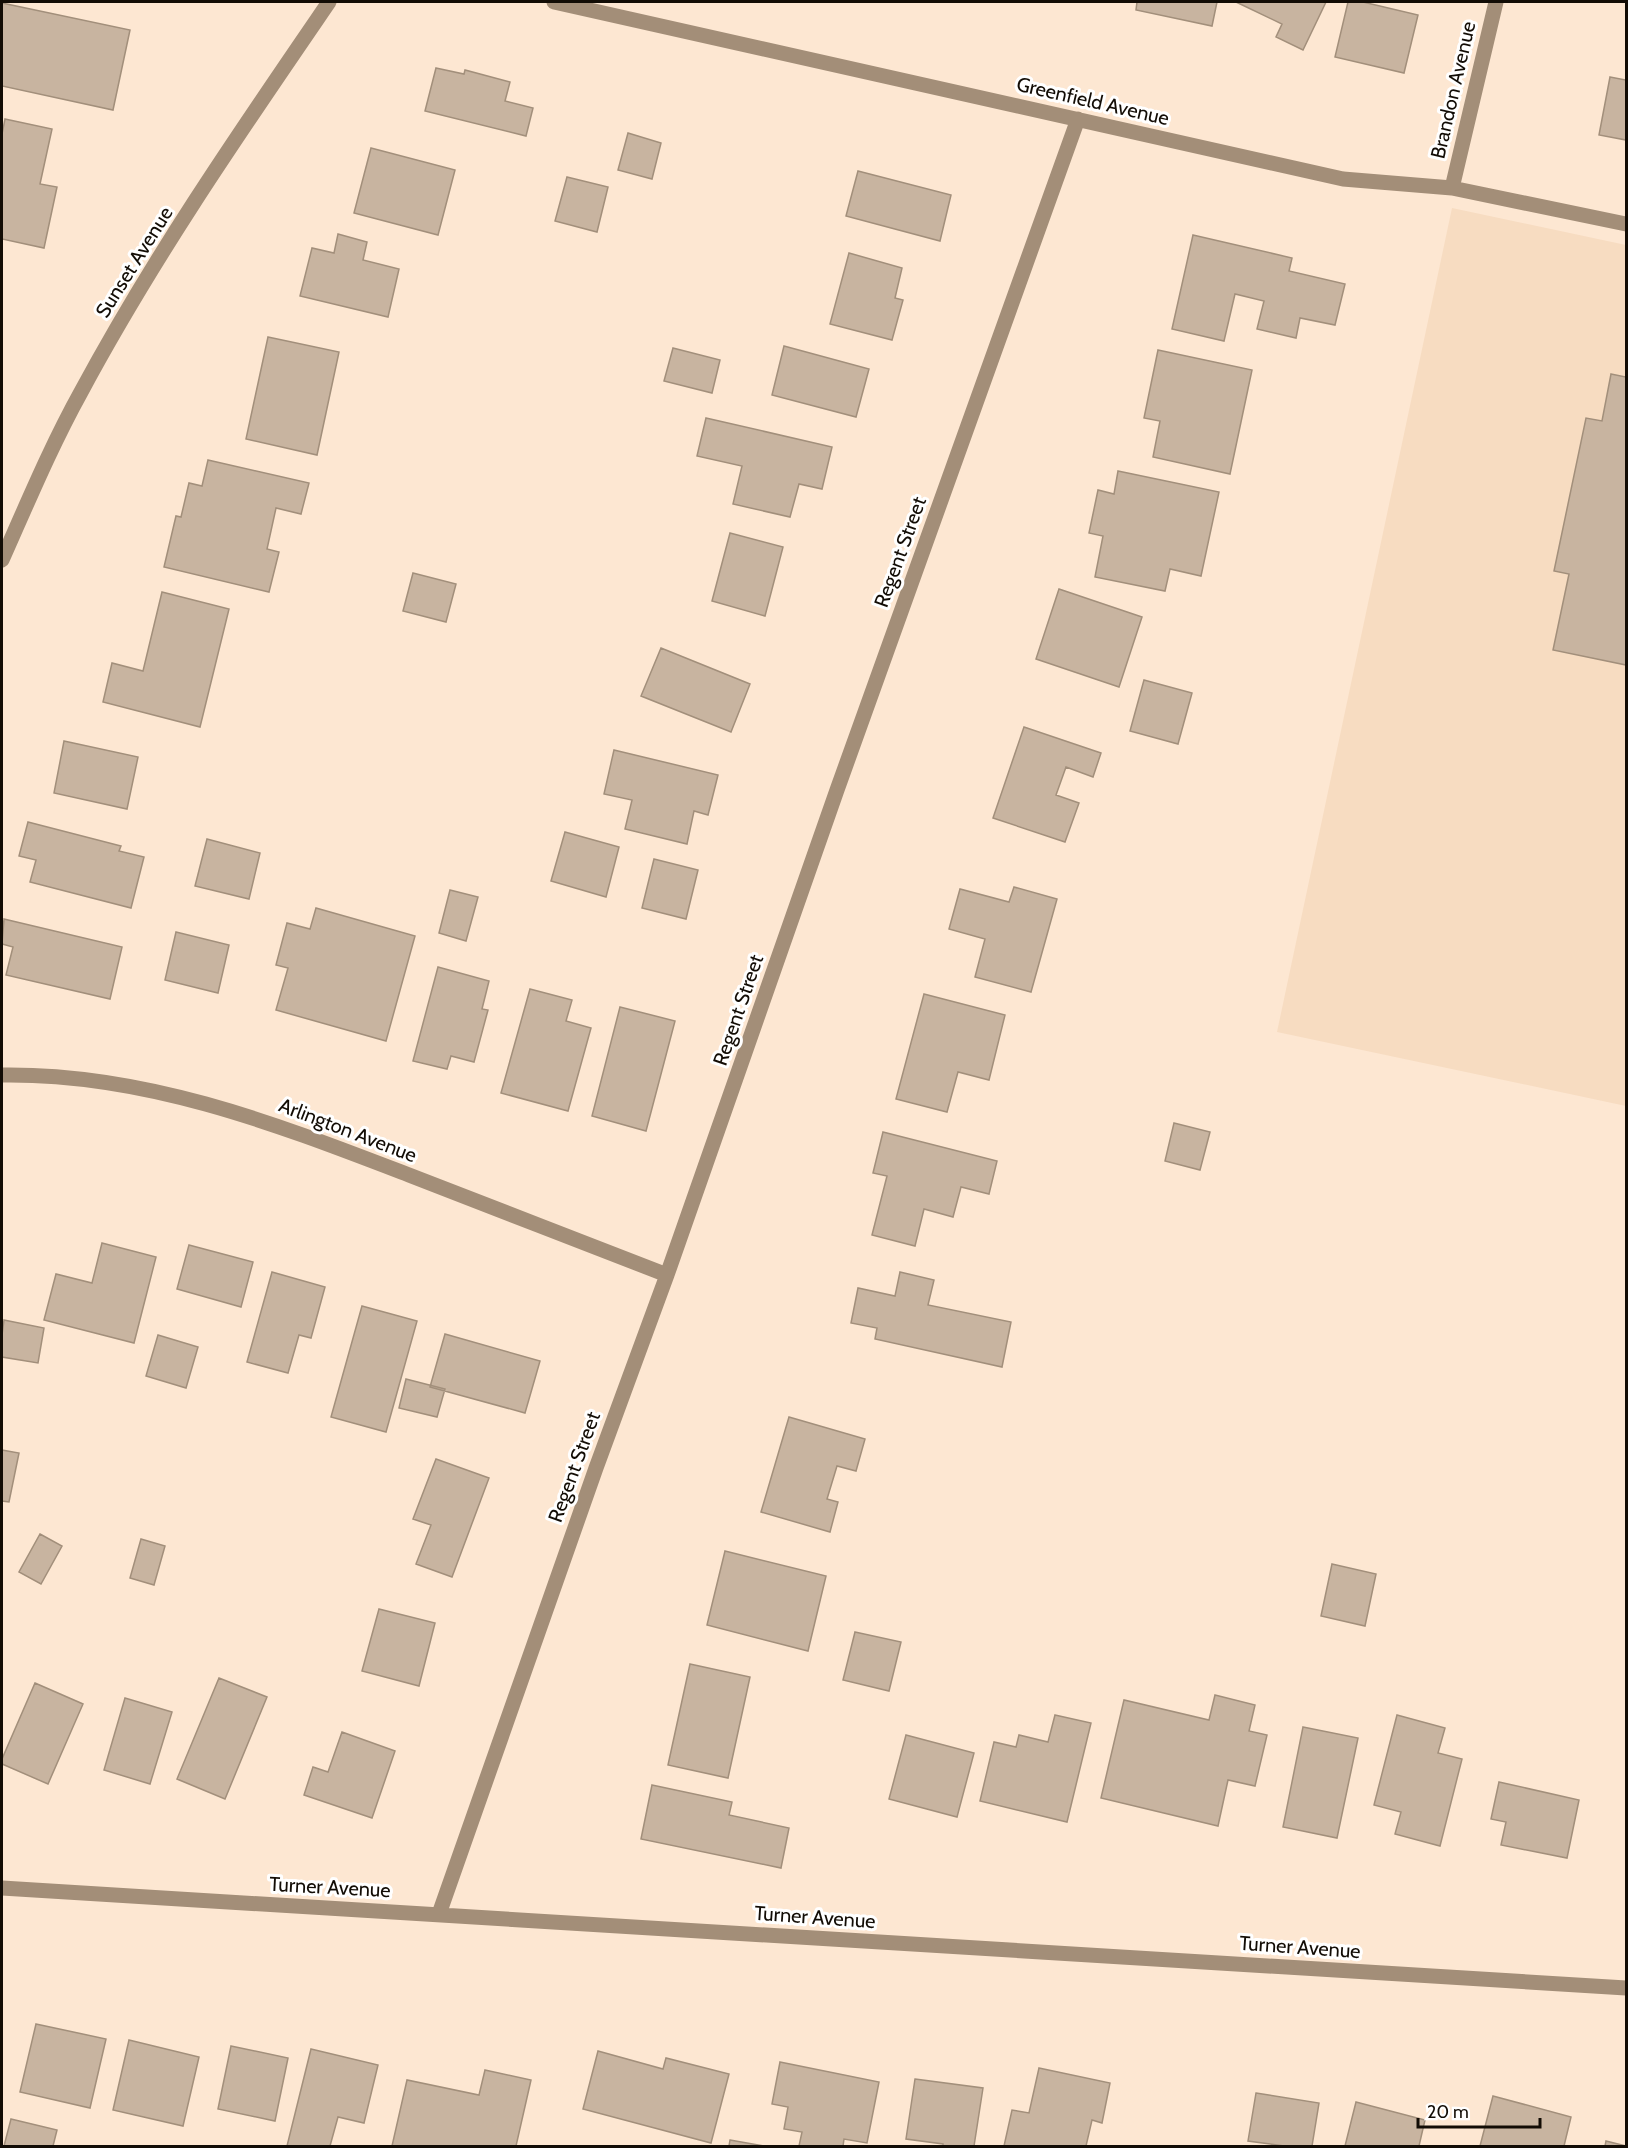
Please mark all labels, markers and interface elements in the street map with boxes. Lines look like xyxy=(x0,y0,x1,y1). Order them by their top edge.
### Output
street label: Brandon Avenue xyxy=(1426,19,1480,161)
street label: Greenfield Avenue xyxy=(1014,72,1172,130)
street label: Sunset Avenue xyxy=(90,202,178,322)
street label: Regent Street xyxy=(869,493,931,611)
street label: Regent Street xyxy=(708,951,768,1069)
street label: Arlington Avenue xyxy=(276,1093,420,1167)
street label: Regent Street xyxy=(543,1408,605,1526)
street label: Turner Avenue xyxy=(269,1872,391,1902)
street label: Turner Avenue xyxy=(754,1901,876,1933)
street label: Turner Avenue xyxy=(1239,1931,1361,1963)
scale bar xyxy=(1418,2091,1540,2129)
text: 20 m xyxy=(1427,2101,1469,2123)

